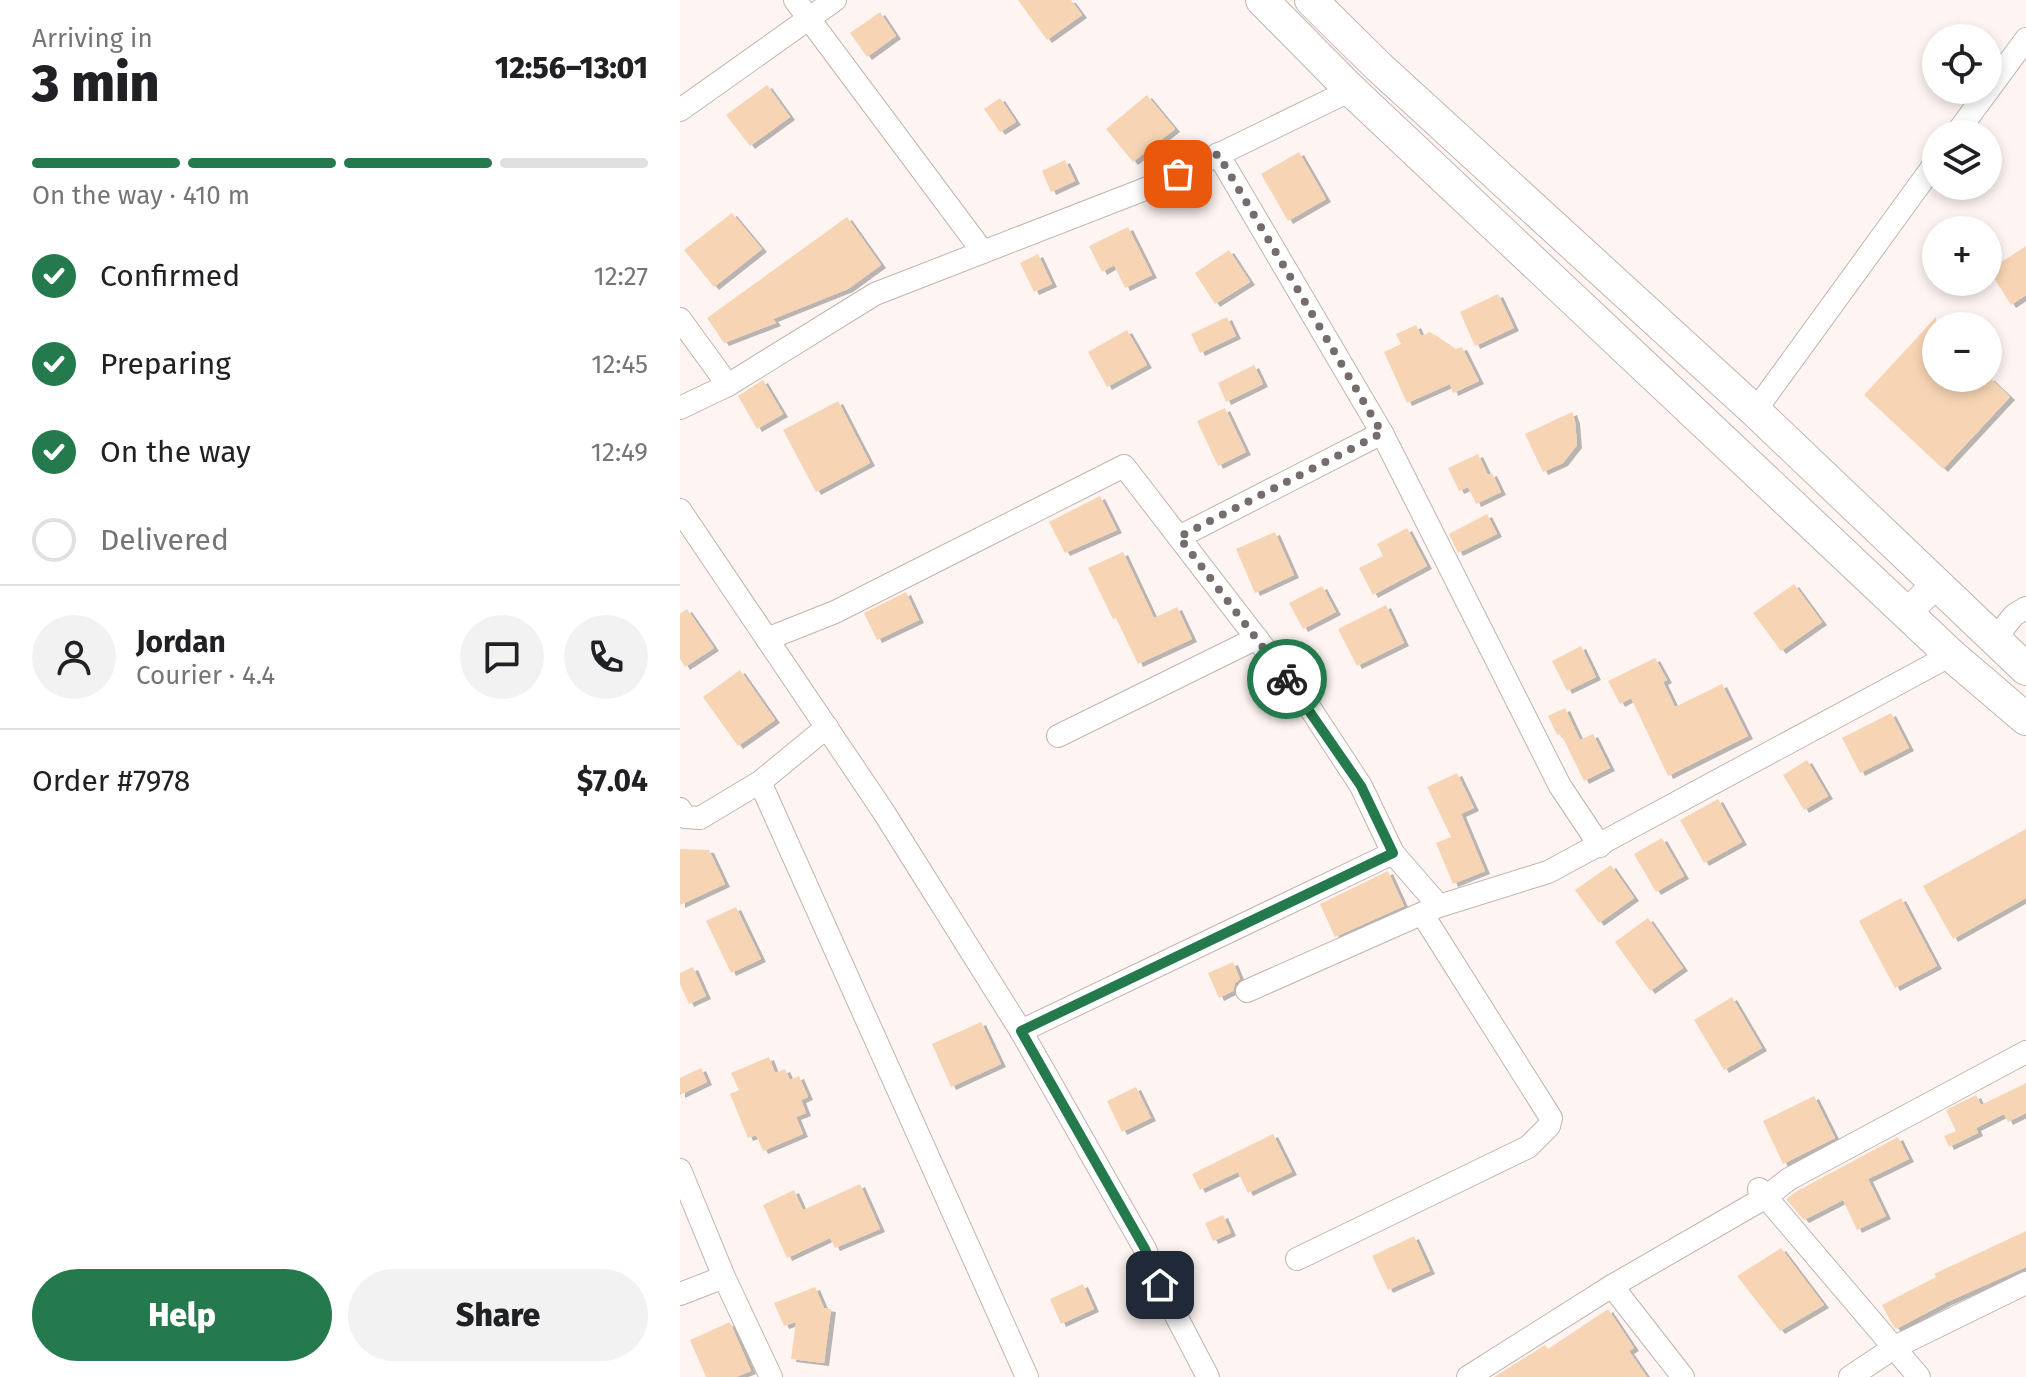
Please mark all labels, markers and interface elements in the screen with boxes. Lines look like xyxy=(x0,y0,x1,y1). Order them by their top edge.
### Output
text: Arriving in xyxy=(32,23,153,54)
map controls xyxy=(1922,24,2002,392)
button: locate xyxy=(1922,24,2002,104)
text: 12:56–13:01 xyxy=(495,50,648,86)
text: 3 min xyxy=(32,52,160,115)
button: layers xyxy=(1922,120,2002,200)
pin xyxy=(1144,140,1212,208)
icon: bag xyxy=(1156,152,1200,196)
text: On the way · 410 m xyxy=(32,180,250,211)
button: + xyxy=(1922,216,2002,296)
icon: check xyxy=(32,254,76,298)
text: Confirmed xyxy=(100,258,240,294)
text: 12:27 xyxy=(593,261,648,292)
button: − xyxy=(1922,312,2002,392)
icon: check xyxy=(32,342,76,386)
text: Preparing xyxy=(100,346,231,382)
text: 12:45 xyxy=(591,349,648,380)
icon: check xyxy=(32,430,76,474)
text: On the way xyxy=(100,434,251,470)
text: 12:49 xyxy=(591,437,648,468)
text: Delivered xyxy=(100,522,229,558)
button: person xyxy=(32,615,116,699)
button: chat xyxy=(460,615,544,699)
button: phone xyxy=(564,615,648,699)
text: Jordan xyxy=(136,624,226,660)
courier xyxy=(1247,639,1327,719)
icon: bike xyxy=(1265,657,1309,701)
text: Courier · 4.4 xyxy=(136,660,275,691)
text: Order #7978 xyxy=(32,763,190,799)
text: $7.04 xyxy=(577,763,648,799)
pin xyxy=(1126,1251,1194,1319)
icon: home xyxy=(1138,1263,1182,1307)
button: Help xyxy=(32,1269,332,1361)
button: Share xyxy=(348,1269,648,1361)

